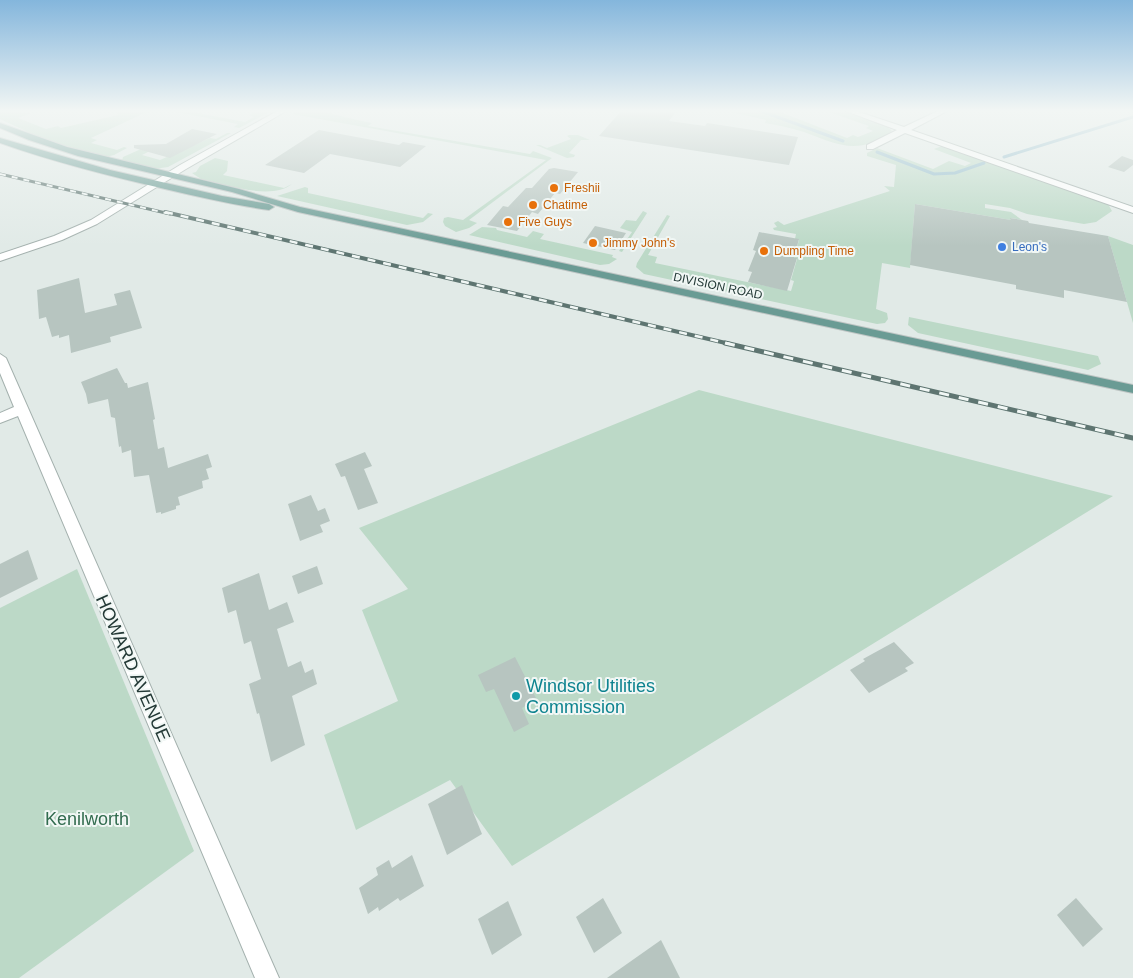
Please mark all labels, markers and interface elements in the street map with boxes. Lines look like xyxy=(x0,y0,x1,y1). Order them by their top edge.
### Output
place label: Freshii xyxy=(564,181,600,195)
marker: Freshii xyxy=(548,182,560,194)
place label: Chatime xyxy=(543,198,588,212)
marker: Chatime xyxy=(527,199,539,211)
place label: Five Guys xyxy=(518,215,572,229)
marker: Five Guys xyxy=(502,216,514,228)
place label: Jimmy John's xyxy=(603,236,675,250)
marker: Jimmy John's xyxy=(587,237,599,249)
place label: Leon's xyxy=(1012,240,1047,254)
marker: Leon's xyxy=(996,241,1008,253)
place label: Dumpling Time xyxy=(774,244,854,258)
marker: Dumpling Time xyxy=(758,245,770,257)
street label: DIVISION ROAD xyxy=(672,270,764,302)
street label: HOWARD AVENUE xyxy=(92,592,174,744)
place label: Windsor Utilities Commission xyxy=(526,676,655,717)
marker: Windsor Utilities Commission xyxy=(510,690,522,702)
park label: Kenilworth xyxy=(45,809,129,829)

